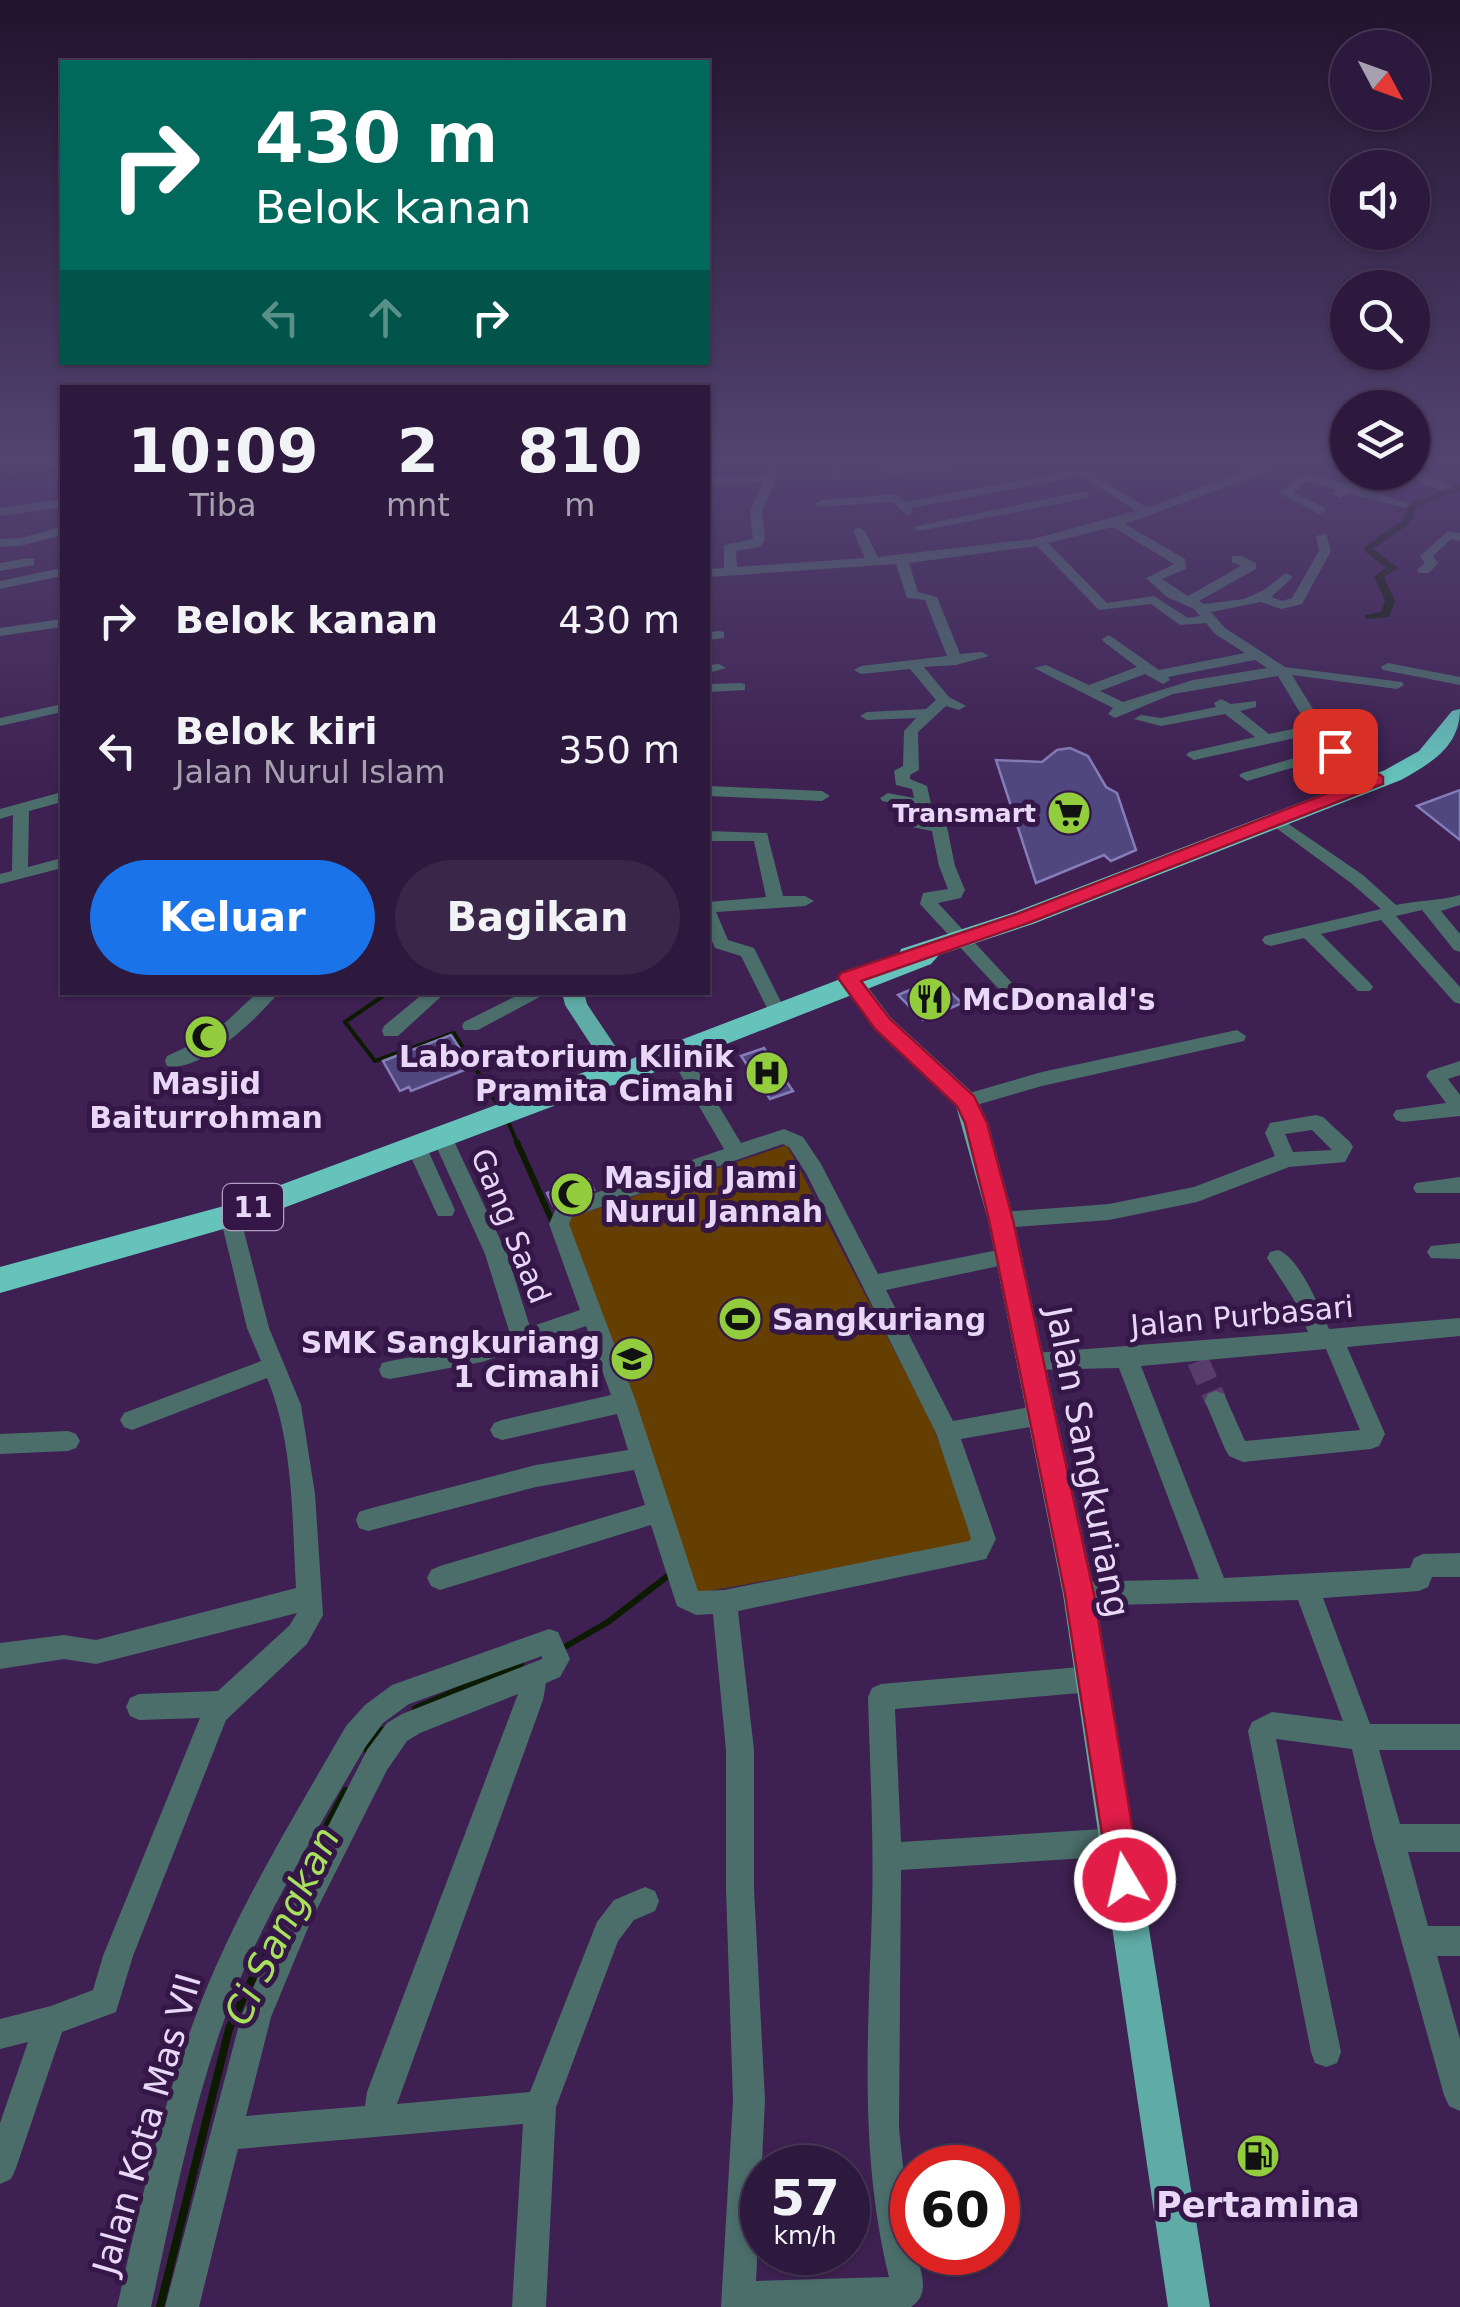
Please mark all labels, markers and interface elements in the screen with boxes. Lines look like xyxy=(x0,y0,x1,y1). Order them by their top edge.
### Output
north arrow xyxy=(1330,30,1430,130)
map controls xyxy=(1330,30,1430,490)
text: 430 m xyxy=(255,97,498,179)
icon: right xyxy=(90,100,220,230)
button: sound xyxy=(1330,150,1430,250)
text: Belok kanan xyxy=(255,181,531,234)
button: search xyxy=(1330,270,1430,370)
icon: left xyxy=(253,290,308,345)
icon: ahead xyxy=(358,290,413,345)
icon: right xyxy=(463,290,518,345)
button: layers xyxy=(1330,390,1430,490)
text: 10:09 xyxy=(127,416,318,486)
text: 2 xyxy=(397,416,439,486)
text: 810 xyxy=(517,416,643,486)
text: Tiba xyxy=(189,486,257,524)
text: mnt xyxy=(386,486,450,524)
text: m xyxy=(564,486,596,524)
icon: right xyxy=(90,593,145,648)
text: Belok kanan xyxy=(175,598,438,642)
text: 430 m xyxy=(558,598,680,642)
text: Belok kiri xyxy=(175,709,377,753)
pin xyxy=(1293,709,1378,794)
icon: left xyxy=(90,723,145,778)
icon: arrive xyxy=(1308,724,1363,779)
text: 350 m xyxy=(558,728,680,772)
text: Jalan Nurul Islam xyxy=(175,753,446,791)
supermarket icon: Transmart xyxy=(1046,790,1092,836)
place label: Transmart xyxy=(893,799,1036,828)
button: Keluar xyxy=(90,860,375,975)
button: Bagikan xyxy=(395,860,680,975)
restaurant icon: McDonald's xyxy=(907,976,953,1022)
place label: McDonald's xyxy=(962,982,1156,1017)
mosque icon: Masjid Baiturrohman xyxy=(183,1014,229,1060)
place label: Laboratorium Klinik Pramita Cimahi xyxy=(399,1039,735,1108)
hospital icon: Laboratorium Klinik Pramita Cimahi xyxy=(744,1050,790,1096)
place label: Masjid Baiturrohman xyxy=(89,1066,323,1135)
street label: Gang Saad xyxy=(464,1143,558,1309)
place label: Masjid Jami Nurul Jannah xyxy=(604,1160,823,1229)
mosque icon: Masjid Jami Nurul Jannah xyxy=(549,1171,595,1217)
road number: 11 xyxy=(223,1184,283,1230)
street label: Jalan Purbasari xyxy=(1127,1289,1355,1343)
sports icon: Sangkuriang xyxy=(717,1296,763,1342)
street label: Jalan Sangkuriang xyxy=(1038,1301,1138,1621)
place label: Sangkuriang xyxy=(772,1302,986,1337)
place label: SMK Sangkuriang 1 Cimahi xyxy=(301,1325,600,1394)
school or university icon: SMK Sangkuriang 1 Cimahi xyxy=(609,1336,655,1382)
water label: Ci Sangkan xyxy=(215,1820,349,2032)
position arrow xyxy=(1073,1828,1177,1932)
street label: Jalan Kota Mas VII xyxy=(84,1969,209,2281)
fuel station icon: Pertamina xyxy=(1235,2133,1281,2179)
speed limit sign: 60 xyxy=(890,2145,1020,2275)
text: 57 xyxy=(770,2169,840,2227)
place label: Pertamina xyxy=(1156,2185,1360,2225)
text: km/h xyxy=(773,2221,837,2250)

